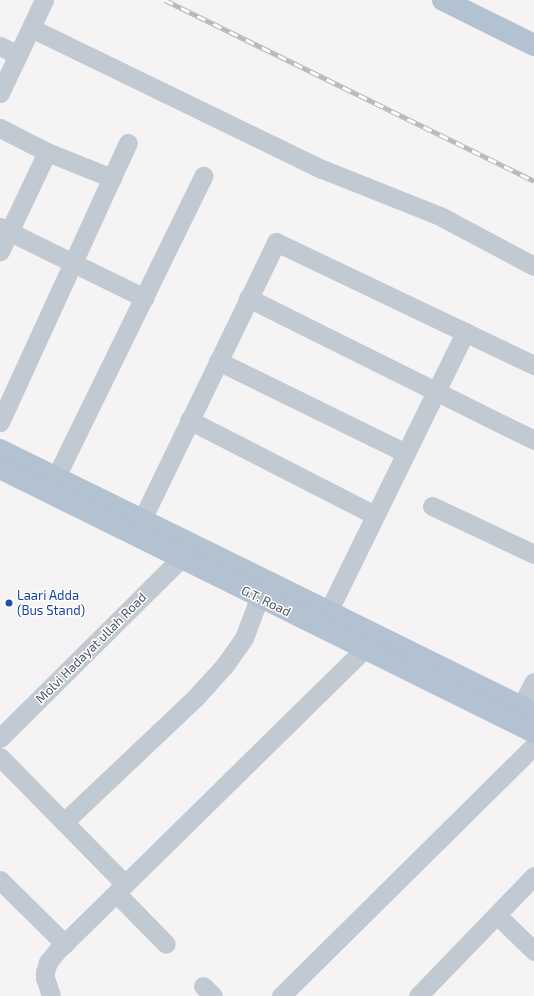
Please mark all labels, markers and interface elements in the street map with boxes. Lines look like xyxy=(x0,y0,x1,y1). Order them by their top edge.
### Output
street label: G.T. Road xyxy=(239,582,293,620)
place label: Laari Adda (Bus Stand) xyxy=(17,588,85,619)
street label: Molvi Hadayat ullah Road xyxy=(32,589,150,707)
marker: Laari Adda (Bus Stand) xyxy=(4,598,14,608)

